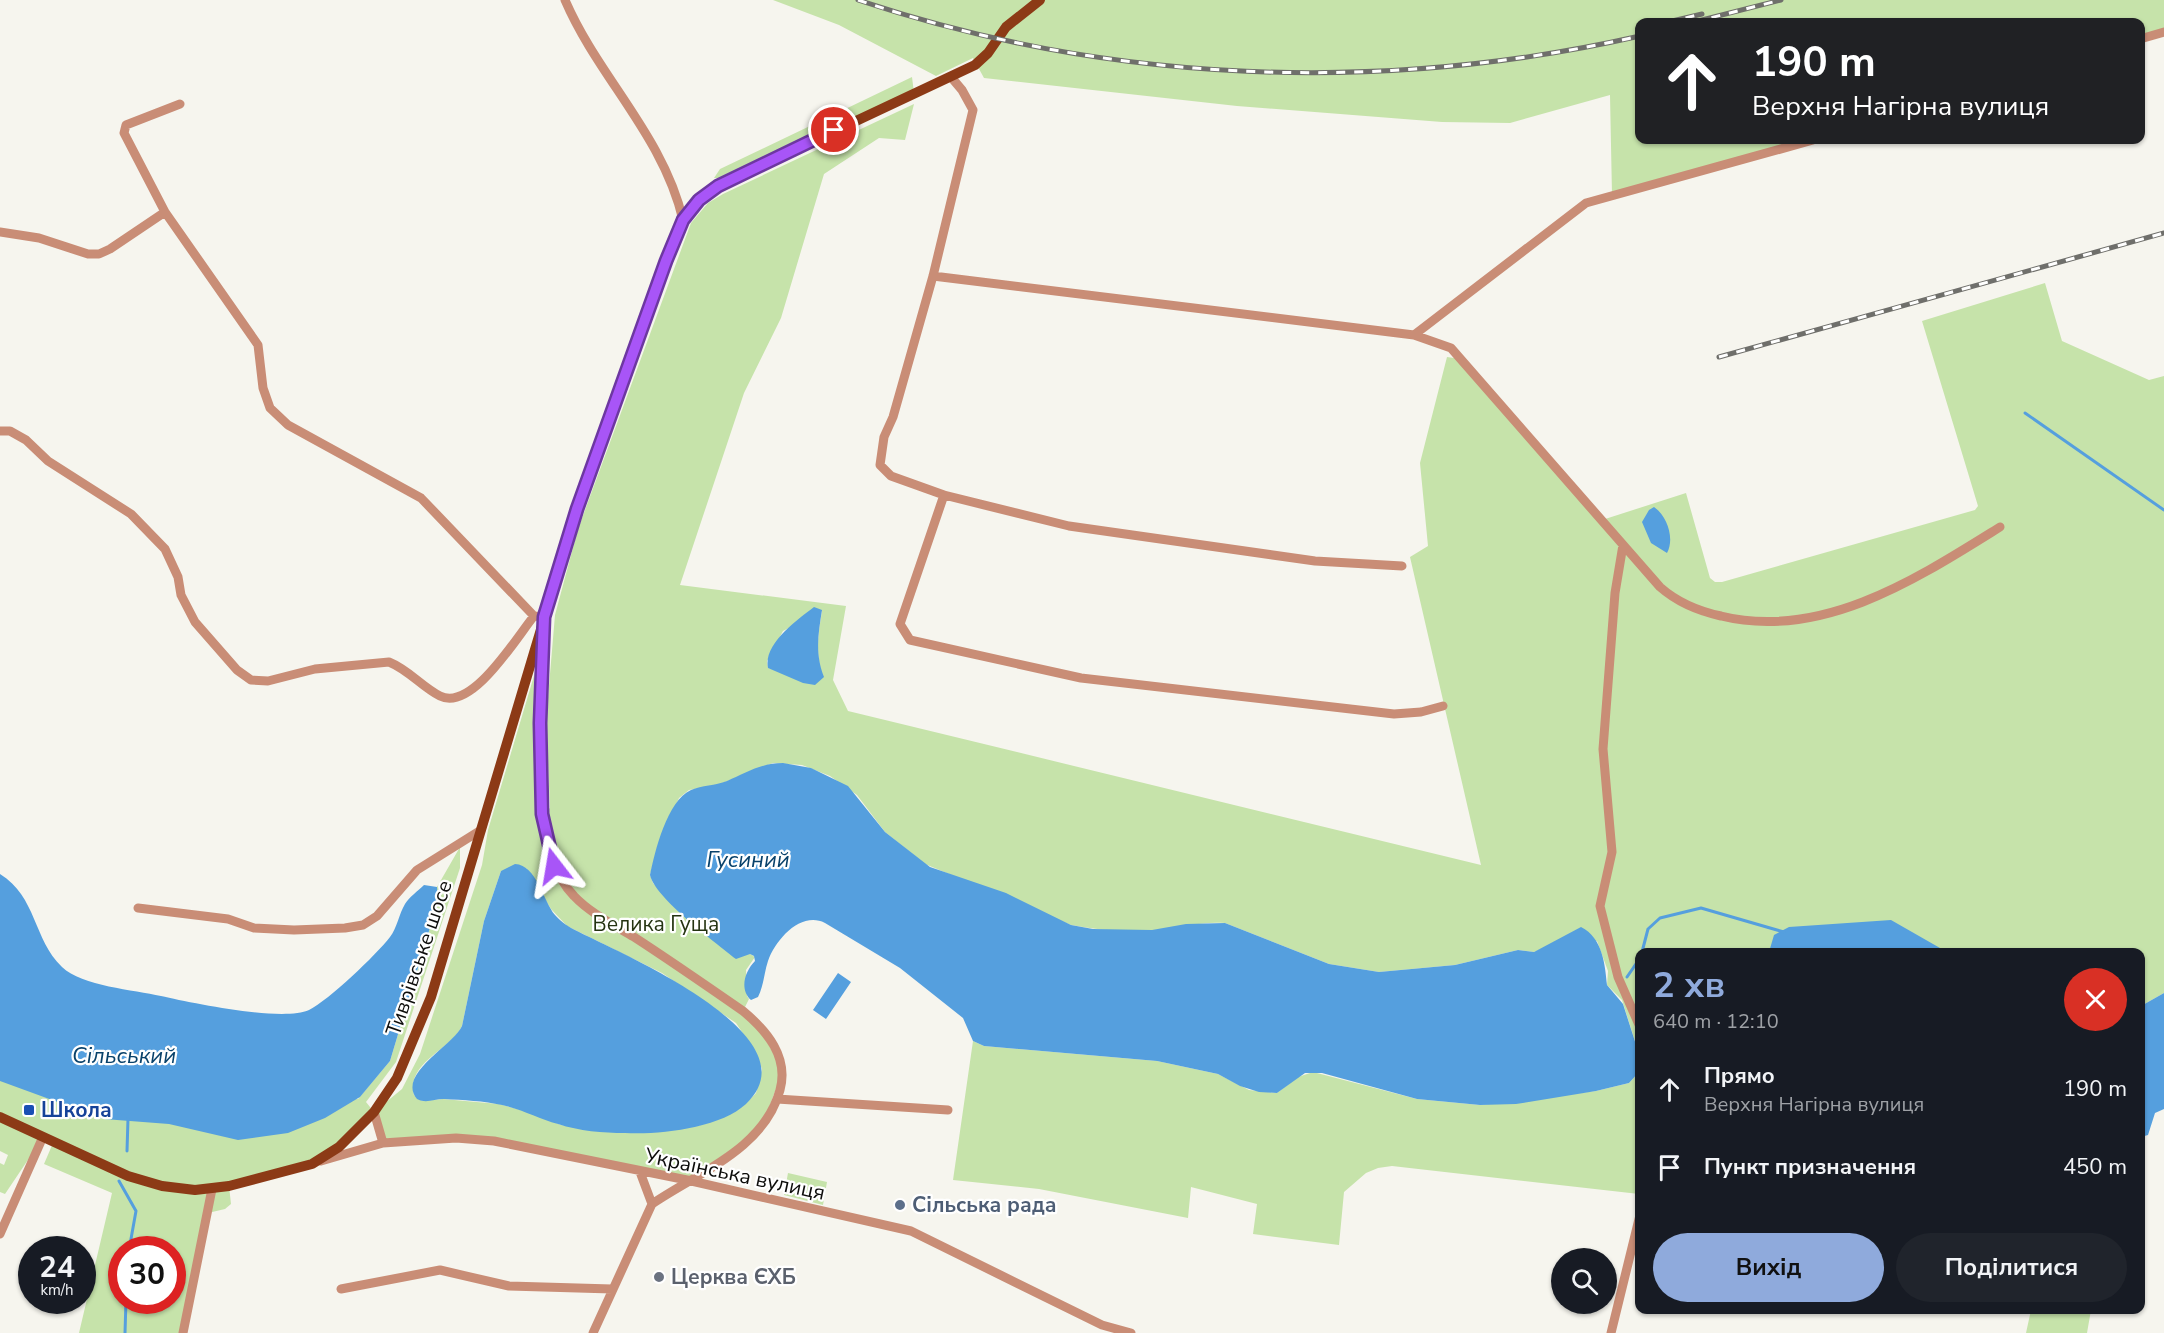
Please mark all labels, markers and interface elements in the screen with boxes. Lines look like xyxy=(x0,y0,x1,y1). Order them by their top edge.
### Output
text: 190 m xyxy=(1752,34,1876,91)
icon: ahead xyxy=(1653,42,1731,120)
text: Верхня Нагірна вулиця xyxy=(1752,88,2049,125)
pin xyxy=(808,104,859,155)
icon: arrive xyxy=(817,113,850,146)
position arrow xyxy=(522,834,586,898)
water label: Гусиний xyxy=(706,845,790,875)
street label: Тиврівське шосе xyxy=(379,876,459,1040)
park label: Велика Гуща xyxy=(593,910,719,938)
text: 2 хв xyxy=(1653,961,1725,1010)
button: close xyxy=(2064,968,2127,1031)
text: 640 m · 12:10 xyxy=(1653,1008,1779,1035)
water label: Сільський xyxy=(72,1041,176,1071)
text: Прямо xyxy=(1704,1061,1775,1091)
icon: ahead xyxy=(1653,1073,1686,1106)
text: 190 m xyxy=(2063,1074,2127,1104)
text: Верхня Нагірна вулиця xyxy=(1704,1091,1924,1118)
place label: Школа xyxy=(41,1096,112,1124)
marker: Школа xyxy=(22,1103,36,1117)
street label: Українська вулиця xyxy=(641,1141,828,1207)
icon: arrive xyxy=(1653,1151,1686,1184)
text: Пункт призначення xyxy=(1704,1152,1916,1182)
text: 450 m xyxy=(2063,1152,2127,1182)
place label: Сільська рада xyxy=(912,1191,1057,1219)
marker: Сільська рада xyxy=(893,1198,907,1212)
button: Вихід xyxy=(1653,1233,1884,1302)
button: Поділитися xyxy=(1896,1233,2127,1302)
speed limit sign: 30 xyxy=(108,1236,186,1314)
text: 24 xyxy=(39,1247,75,1288)
map controls xyxy=(1551,1248,1617,1314)
button: search xyxy=(1551,1248,1617,1314)
place label: Церква ЄХБ xyxy=(671,1263,796,1291)
marker: Церква ЄХБ xyxy=(652,1270,666,1284)
text: km/h xyxy=(40,1280,74,1300)

